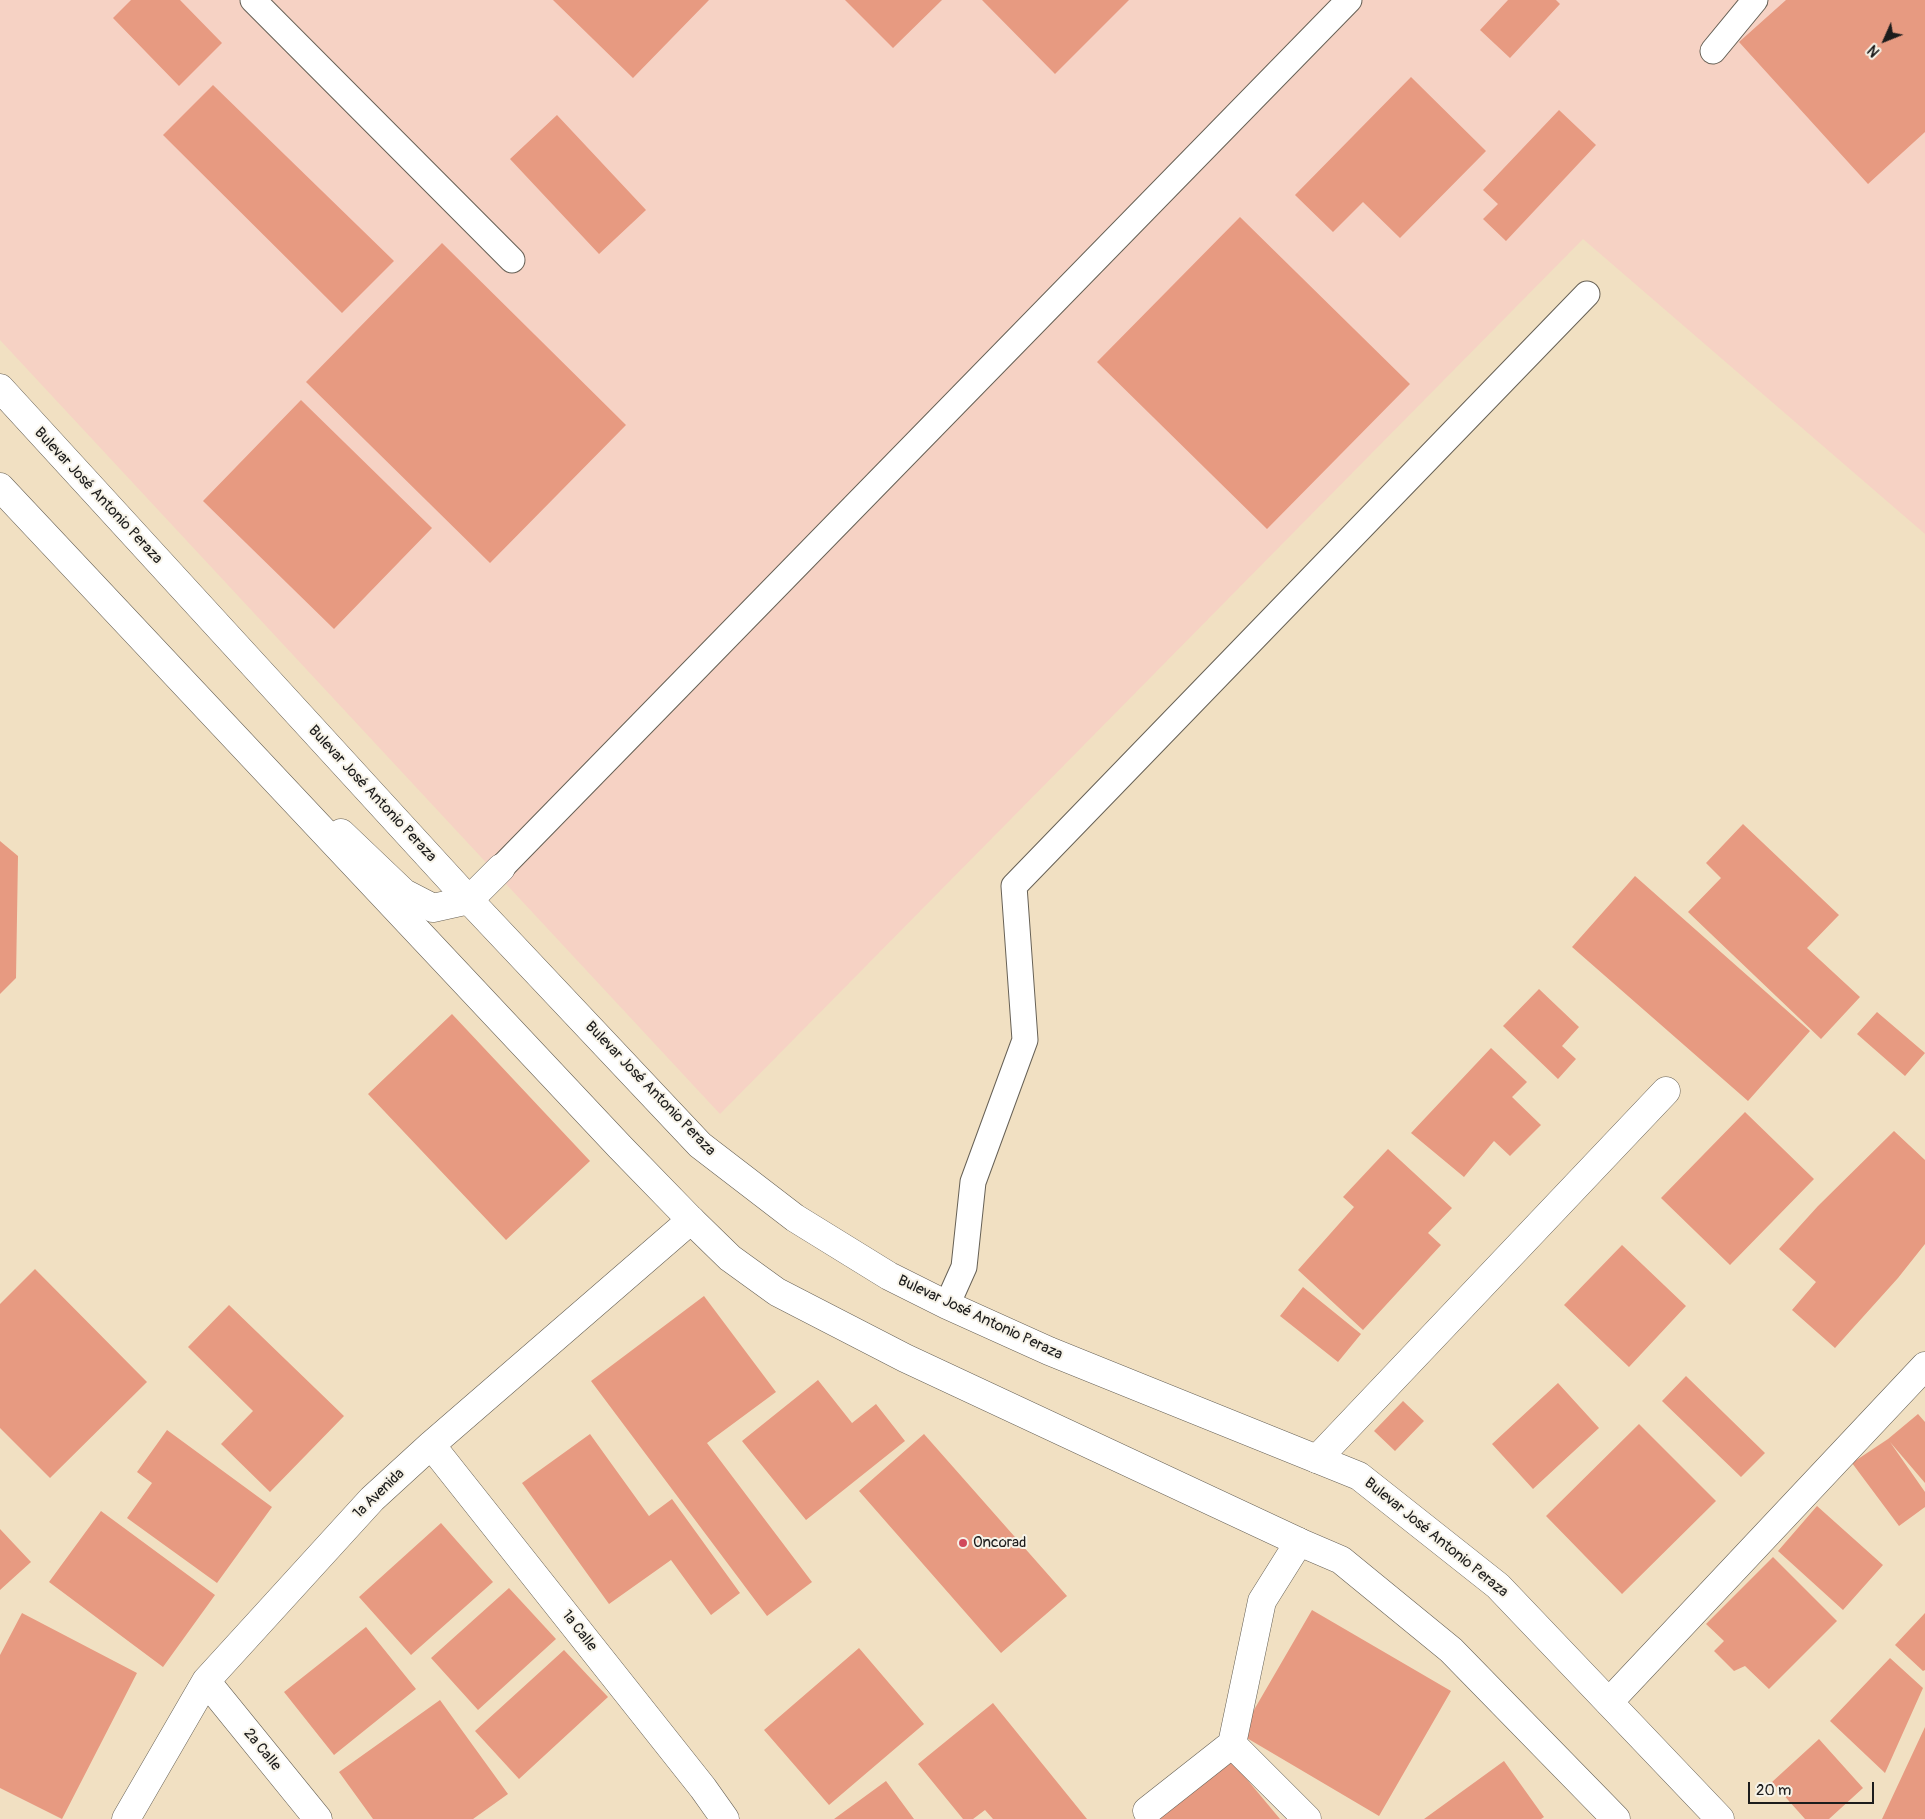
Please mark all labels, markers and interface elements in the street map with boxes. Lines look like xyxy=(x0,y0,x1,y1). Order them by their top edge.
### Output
north arrow xyxy=(1860,15,1910,65)
text: N xyxy=(1864,41,1883,60)
street label: Bulevar José Antonio Peraza xyxy=(30,424,166,568)
street label: Bulevar José Antonio Peraza xyxy=(304,722,440,866)
street label: Bulevar José Antonio Peraza xyxy=(581,1018,719,1160)
street label: Bulevar José Antonio Peraza xyxy=(895,1272,1065,1364)
street label: 1a Avenida xyxy=(350,1465,408,1523)
street label: Bulevar José Antonio Peraza xyxy=(1360,1474,1512,1602)
place label: Oncorad xyxy=(973,1534,1026,1552)
marker: Oncorad xyxy=(957,1537,969,1549)
street label: 1a Calle xyxy=(557,1607,601,1655)
street label: 2a Calle xyxy=(239,1725,285,1775)
scale bar xyxy=(1750,1772,1876,1804)
text: 20 m xyxy=(1756,1781,1791,1800)

